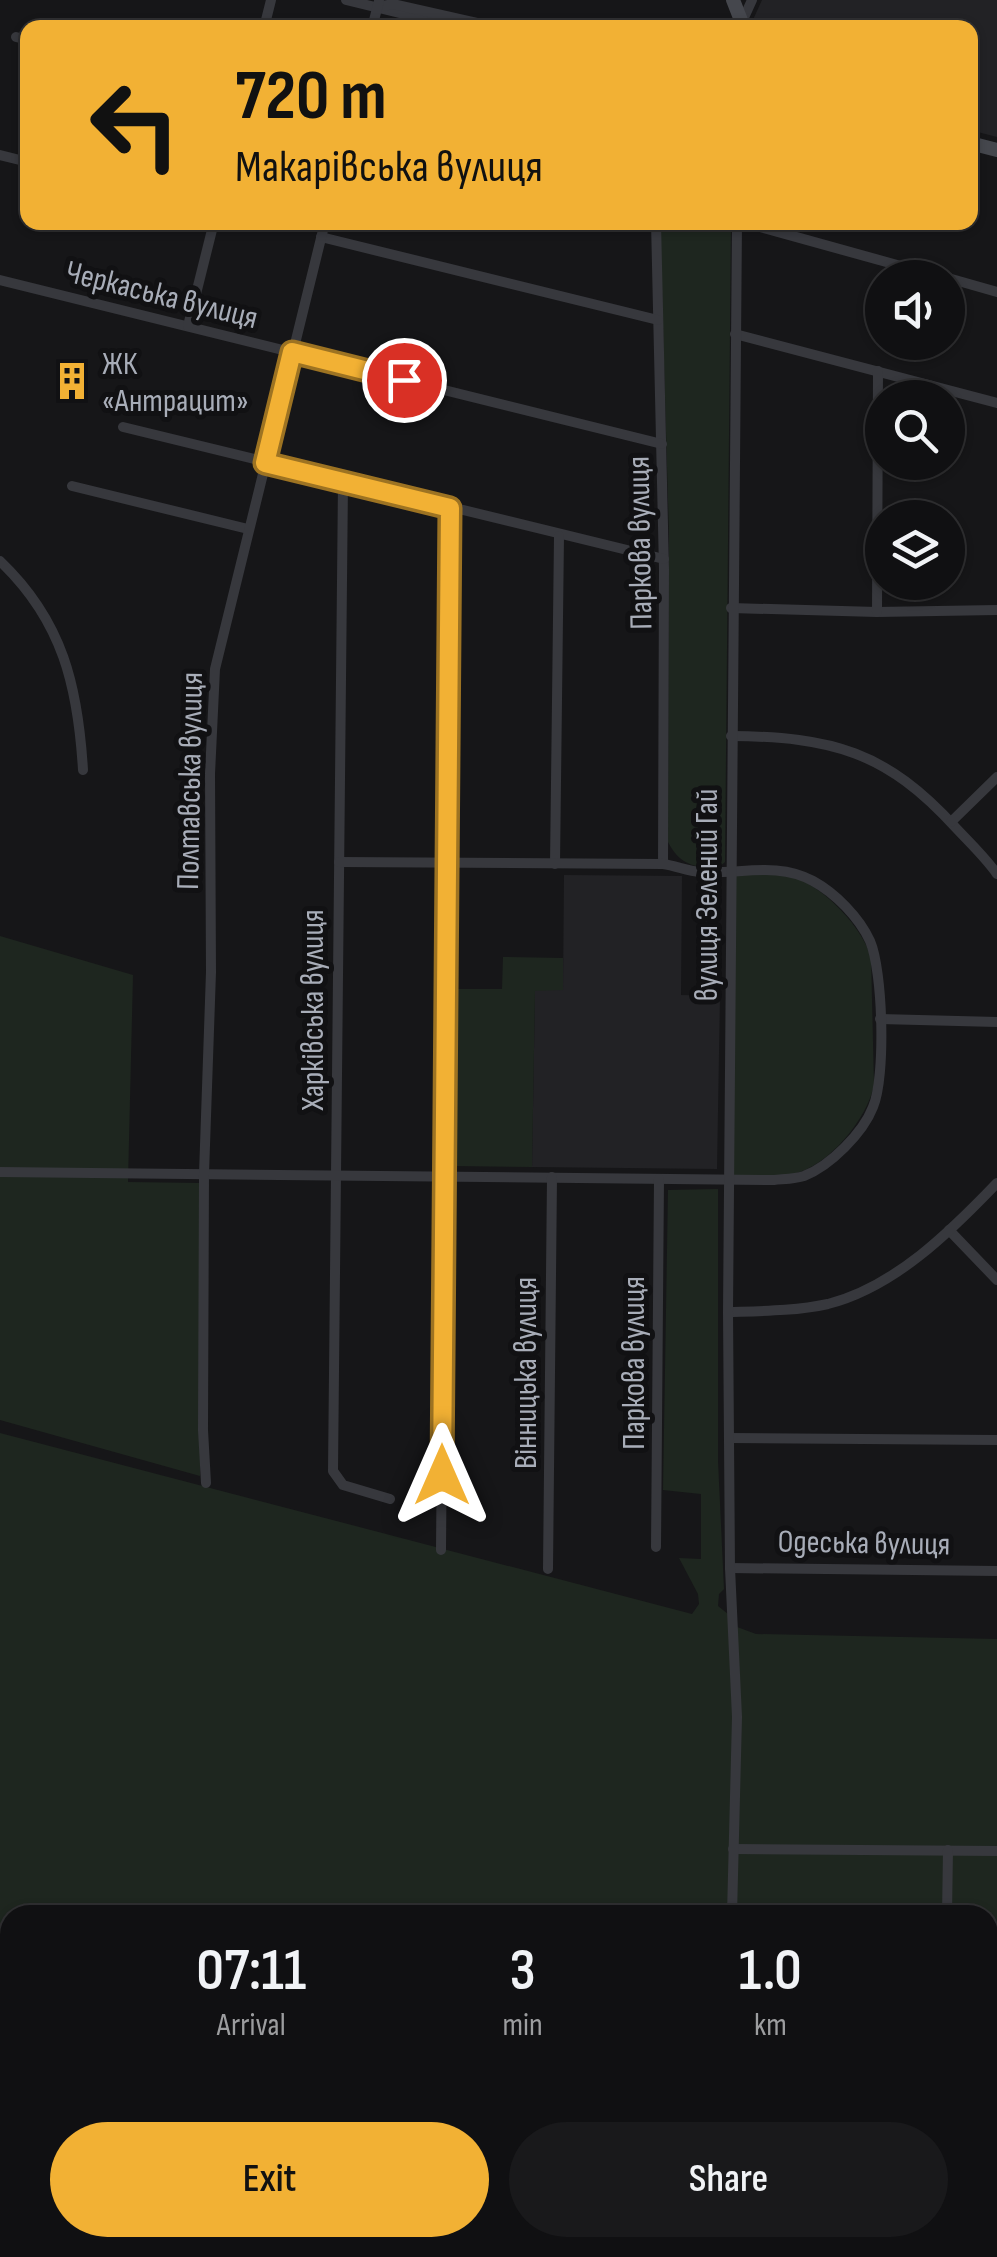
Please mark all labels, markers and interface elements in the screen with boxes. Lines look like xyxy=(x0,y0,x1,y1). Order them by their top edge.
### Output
text: 720 m xyxy=(235,55,387,139)
icon: left xyxy=(70,60,200,190)
text: Макарівська вулиця xyxy=(235,140,543,195)
street label: Черкаська вулиця xyxy=(61,253,262,338)
map controls xyxy=(865,260,965,600)
button: sound xyxy=(865,260,965,360)
pin xyxy=(362,338,447,423)
place label: ЖК «Антрацит» xyxy=(102,345,249,421)
icon: arrive xyxy=(377,353,432,408)
building icon: ЖК «Антрацит» xyxy=(51,360,93,402)
button: search xyxy=(865,380,965,480)
street label: Паркова вулиця xyxy=(619,456,662,630)
button: layers xyxy=(865,500,965,600)
street label: Полтавська вулиця xyxy=(169,672,212,890)
street label: вулиця Зелений Гай xyxy=(688,789,727,1001)
street label: Харківська вулиця xyxy=(294,909,333,1112)
street label: Паркова вулиця xyxy=(615,1276,654,1450)
street label: Вінницька вулиця xyxy=(507,1277,546,1469)
position arrow xyxy=(390,1423,494,1527)
street label: Одеська вулиця xyxy=(777,1522,951,1565)
text: 07:11 xyxy=(196,1935,306,2007)
text: 3 xyxy=(509,1935,536,2007)
text: 1.0 xyxy=(739,1935,802,2007)
text: Arrival xyxy=(217,2006,286,2045)
text: min xyxy=(502,2006,543,2045)
text: km xyxy=(754,2006,787,2045)
button: Exit xyxy=(50,2122,489,2237)
button: Share xyxy=(509,2122,948,2237)

